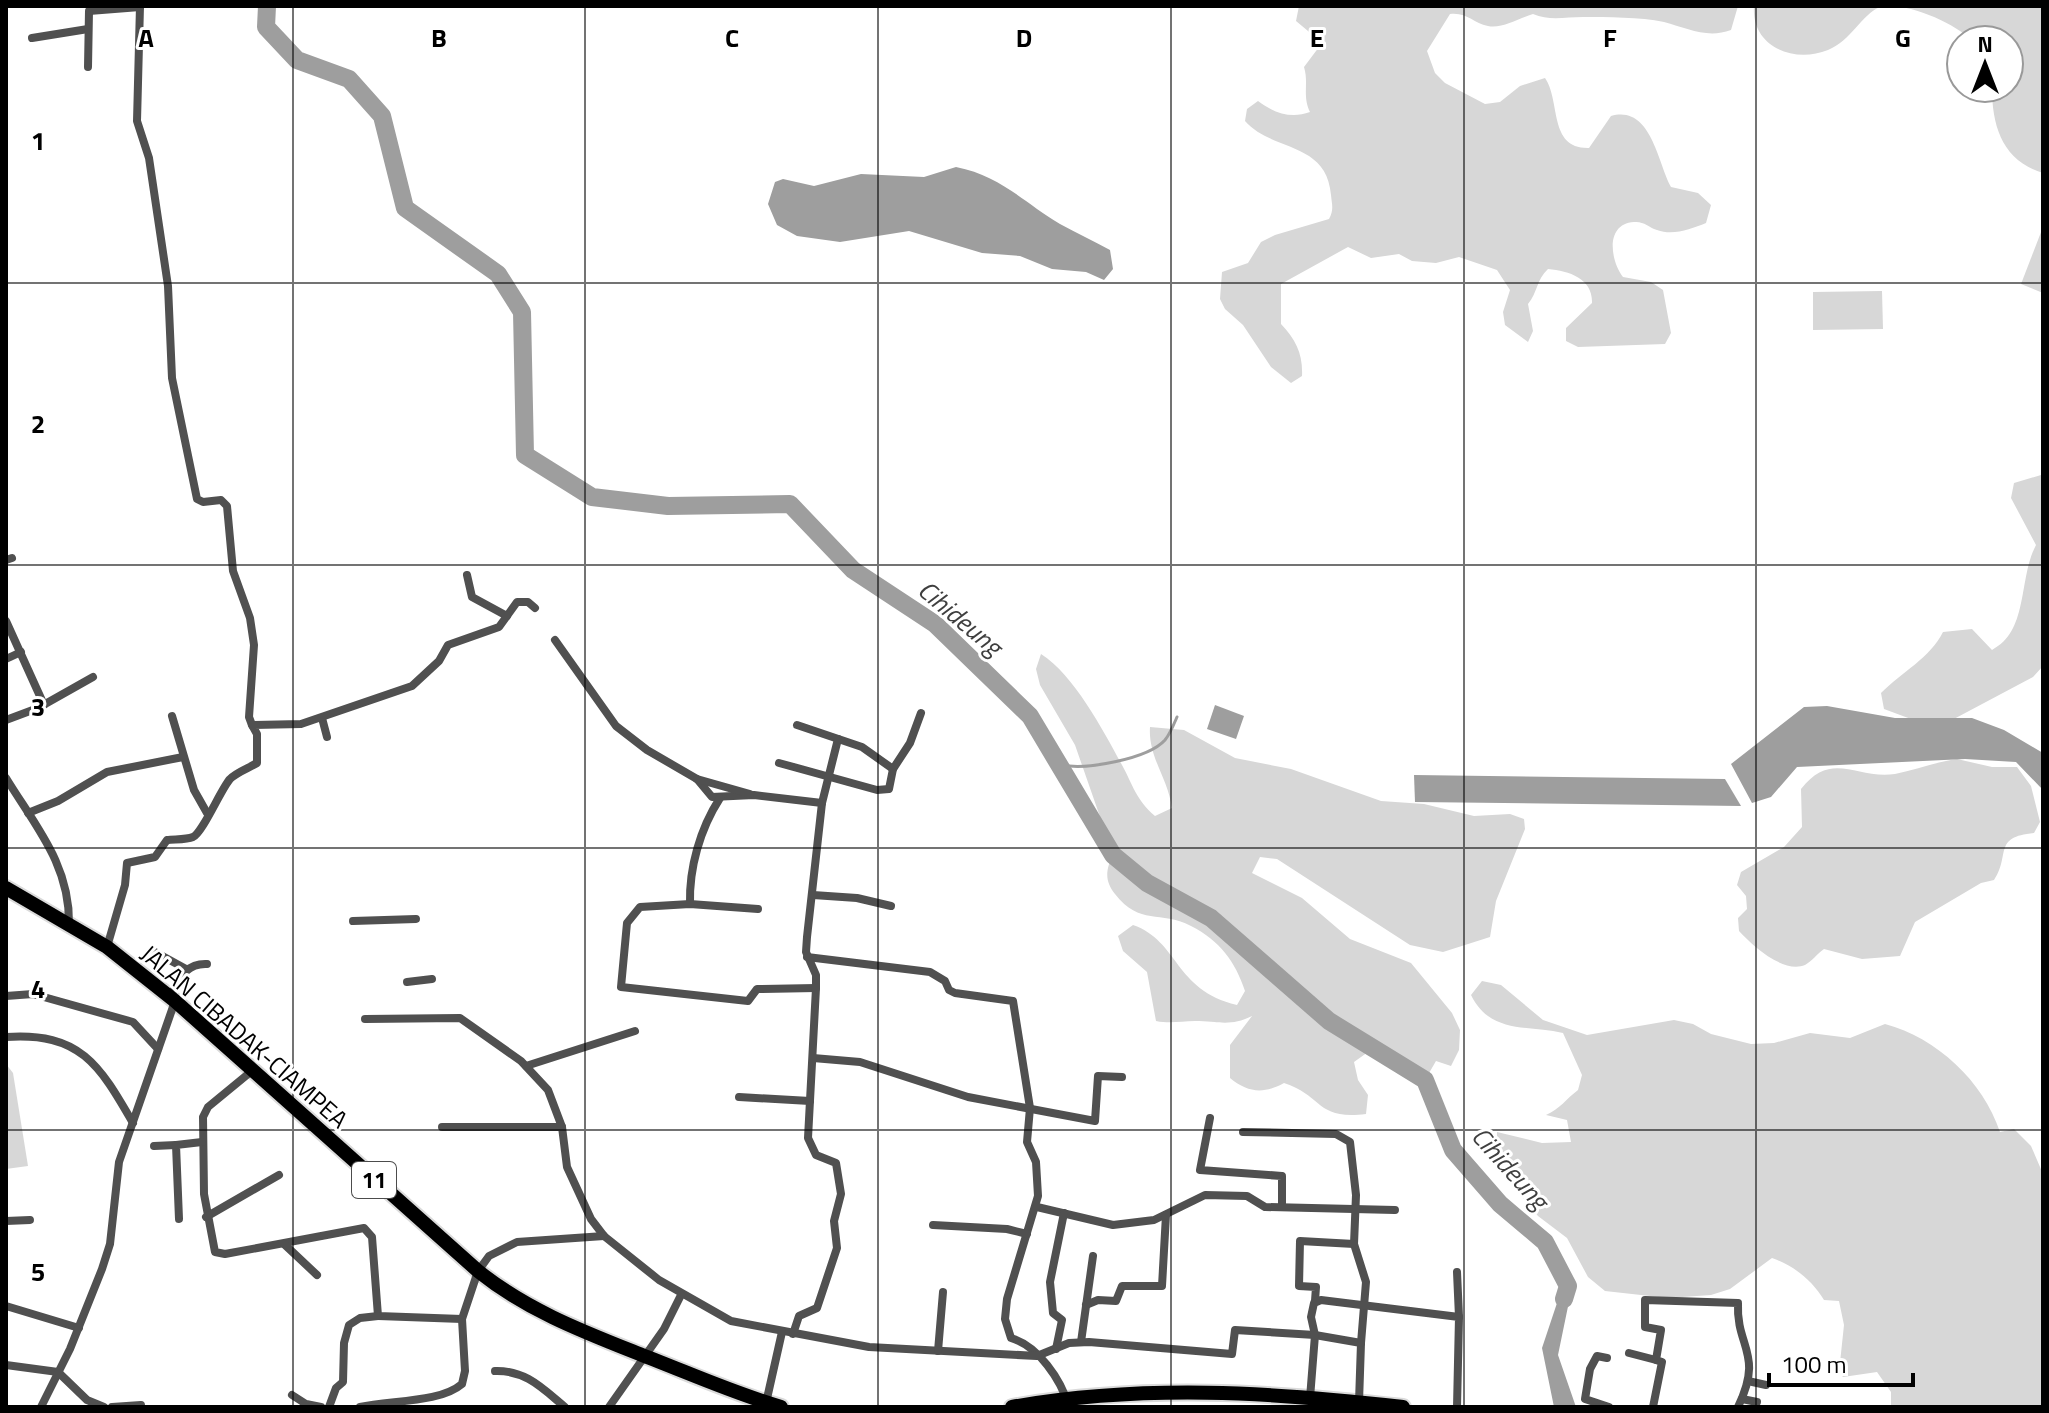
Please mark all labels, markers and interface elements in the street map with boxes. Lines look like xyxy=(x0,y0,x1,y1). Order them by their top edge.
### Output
text: A xyxy=(138,18,154,57)
text: B xyxy=(431,18,447,57)
text: C xyxy=(725,18,739,57)
text: D xyxy=(1016,18,1032,57)
text: E xyxy=(1310,18,1324,57)
text: F xyxy=(1603,18,1617,57)
text: G xyxy=(1895,18,1911,57)
north arrow xyxy=(1945,24,2025,104)
text: N xyxy=(1977,27,1993,61)
text: 1 xyxy=(31,121,45,160)
text: 2 xyxy=(31,404,45,443)
water label: Cihideung xyxy=(910,571,1013,666)
text: 3 xyxy=(31,687,45,726)
street label: JALAN CIBADAK-CIAMPEA xyxy=(133,936,356,1137)
text: 4 xyxy=(31,969,45,1008)
water label: Cihideung xyxy=(1462,1118,1560,1220)
road number: 11 xyxy=(352,1162,396,1198)
text: 5 xyxy=(31,1252,45,1291)
scale bar xyxy=(1769,1337,1913,1387)
text: 100 m xyxy=(1781,1346,1847,1382)

